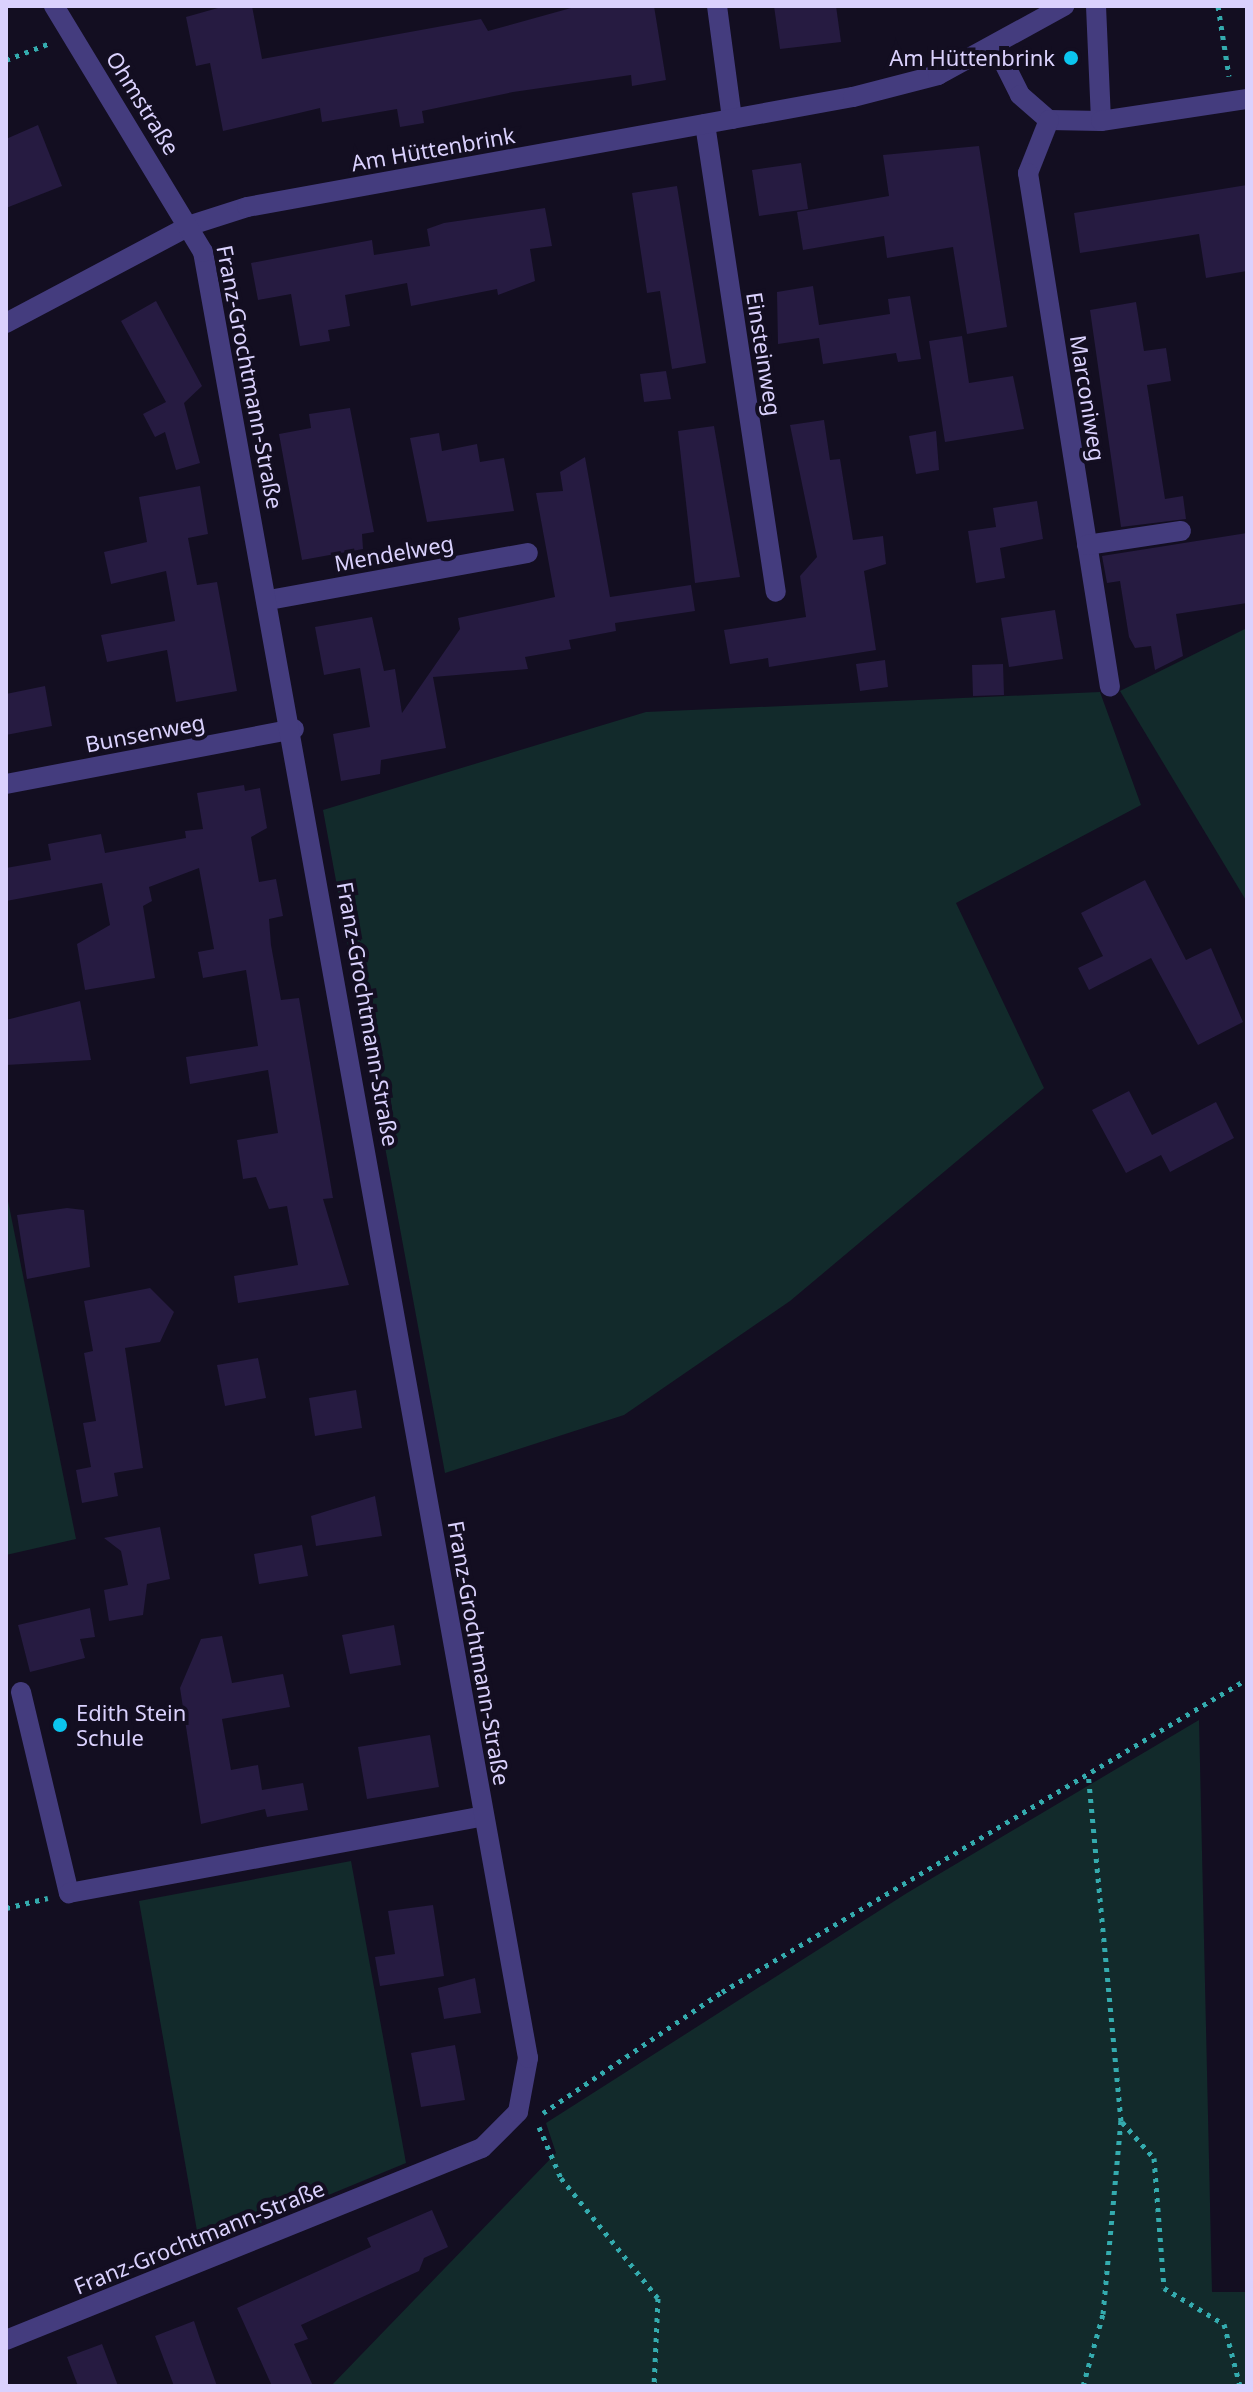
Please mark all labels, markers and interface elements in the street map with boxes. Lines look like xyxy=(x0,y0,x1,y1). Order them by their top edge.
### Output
place label: Am Hüttenbrink xyxy=(889,45,1055,71)
street label: Ohmstraße xyxy=(101,46,185,160)
marker: Am Hüttenbrink xyxy=(1062,49,1080,67)
street label: Am Hüttenbrink xyxy=(349,122,517,176)
street label: Franz-Grochtmann-Straße xyxy=(211,243,289,511)
street label: Einsteinweg xyxy=(741,290,787,418)
street label: Marconiweg xyxy=(1065,333,1111,463)
street label: Mendelweg xyxy=(332,530,456,576)
street label: Bunsenweg xyxy=(83,708,207,758)
street label: Franz-Grochtmann-Straße xyxy=(332,880,404,1148)
street label: Franz-Grochtmann-Straße xyxy=(443,1519,515,1787)
place label: Edith Stein Schule xyxy=(76,1699,186,1750)
marker: Edith Stein Schule xyxy=(51,1716,69,1734)
street label: Franz-Grochtmann-Straße xyxy=(70,2175,328,2299)

